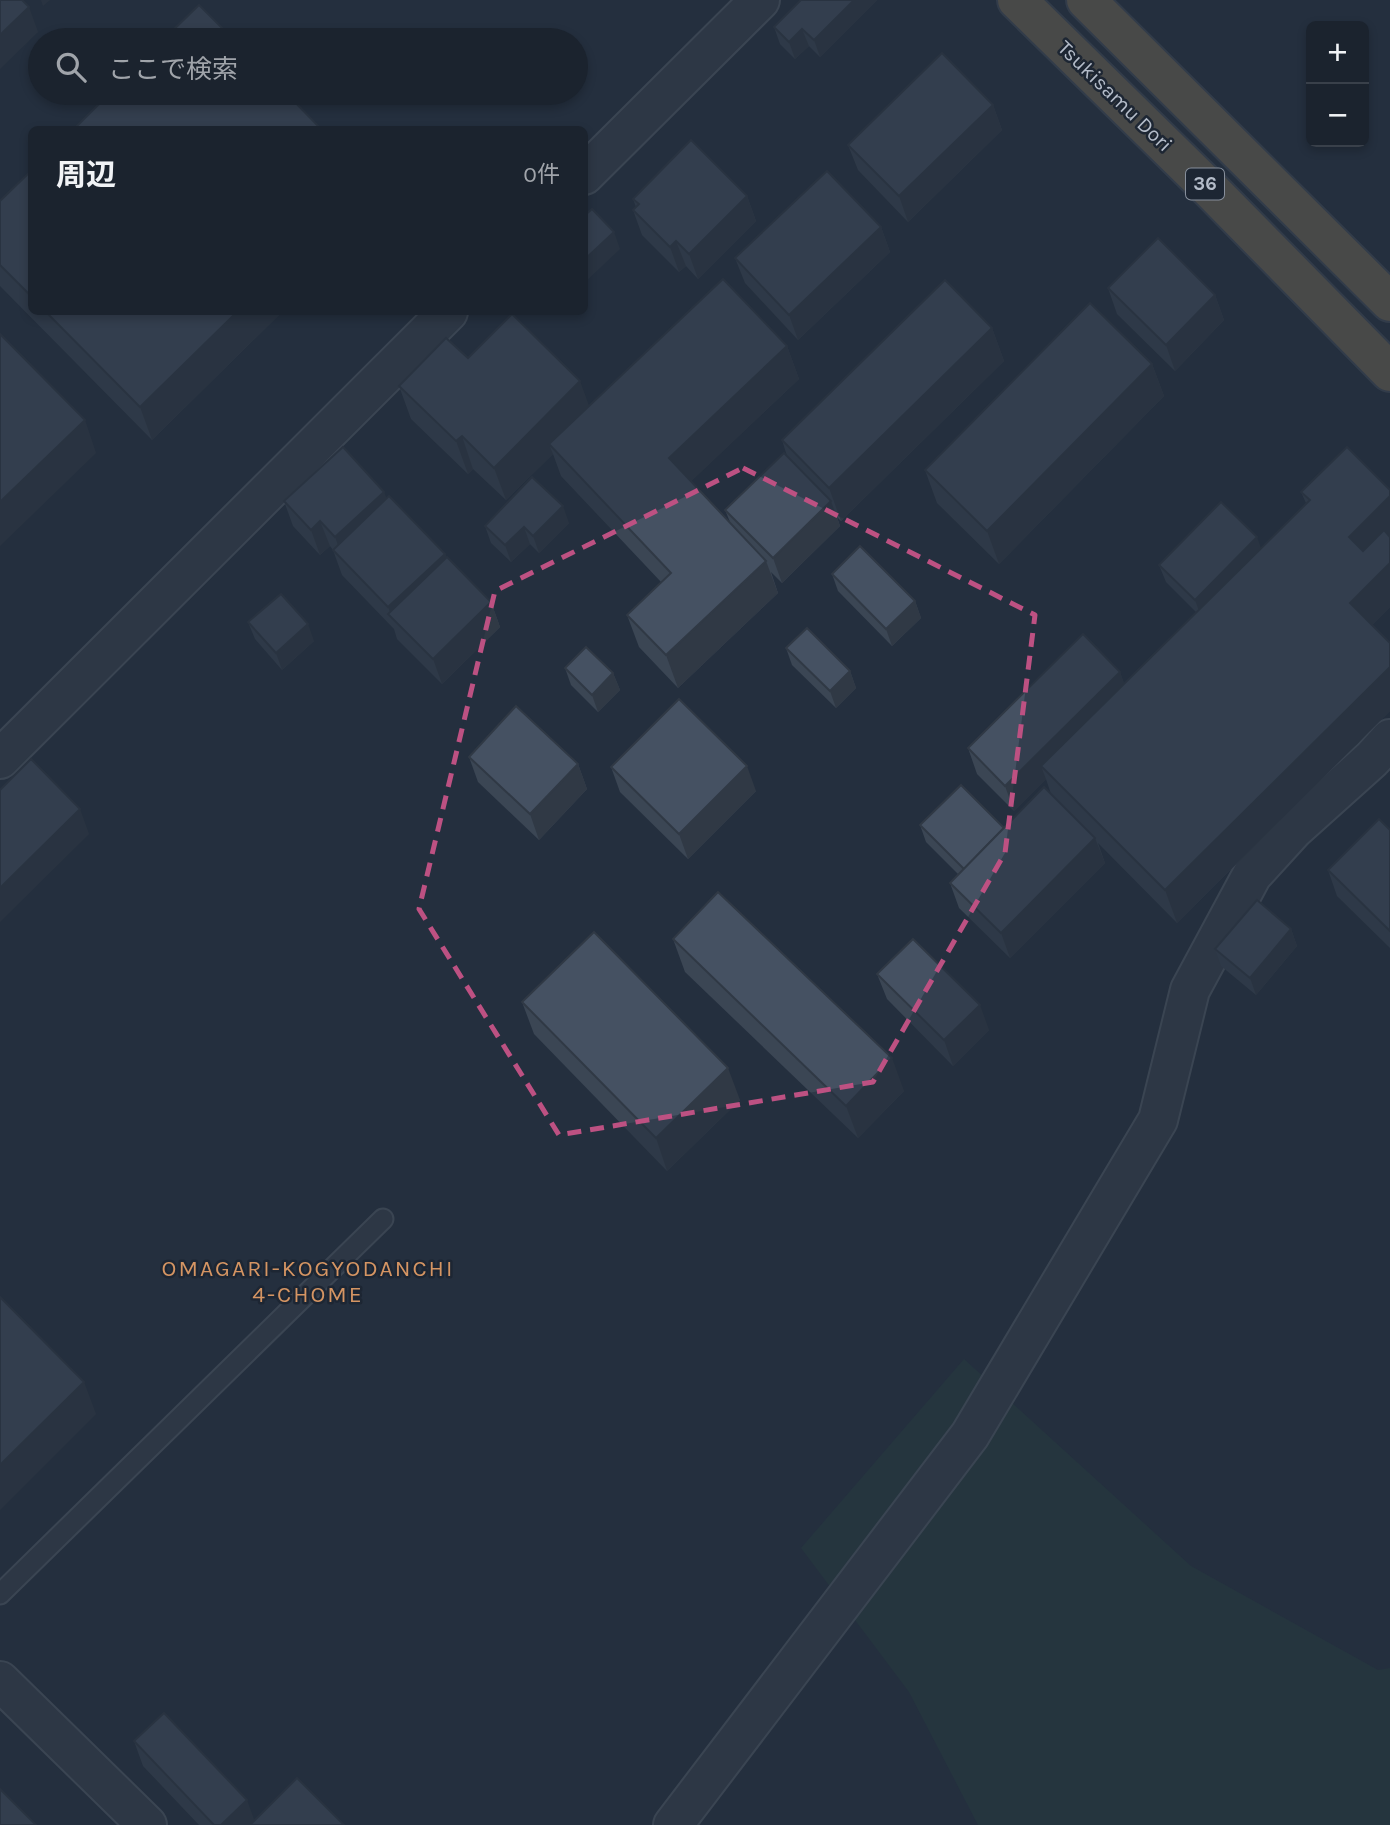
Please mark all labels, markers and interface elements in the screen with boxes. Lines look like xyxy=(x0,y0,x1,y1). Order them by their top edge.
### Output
map controls xyxy=(1306,21,1369,147)
button: + xyxy=(1306,21,1369,84)
search box xyxy=(28,28,588,105)
street label: Tsukisamu Dori xyxy=(1053,35,1177,157)
icon: search xyxy=(52,48,90,86)
text: ここで検索 xyxy=(108,54,238,85)
button: − xyxy=(1306,84,1369,147)
text: 周辺 xyxy=(56,157,116,193)
text: 0件 xyxy=(523,161,560,188)
road number: 36 xyxy=(1186,168,1224,200)
district label: OMAGARI-KOGYODANCHI 4-CHOME xyxy=(162,1255,454,1308)

